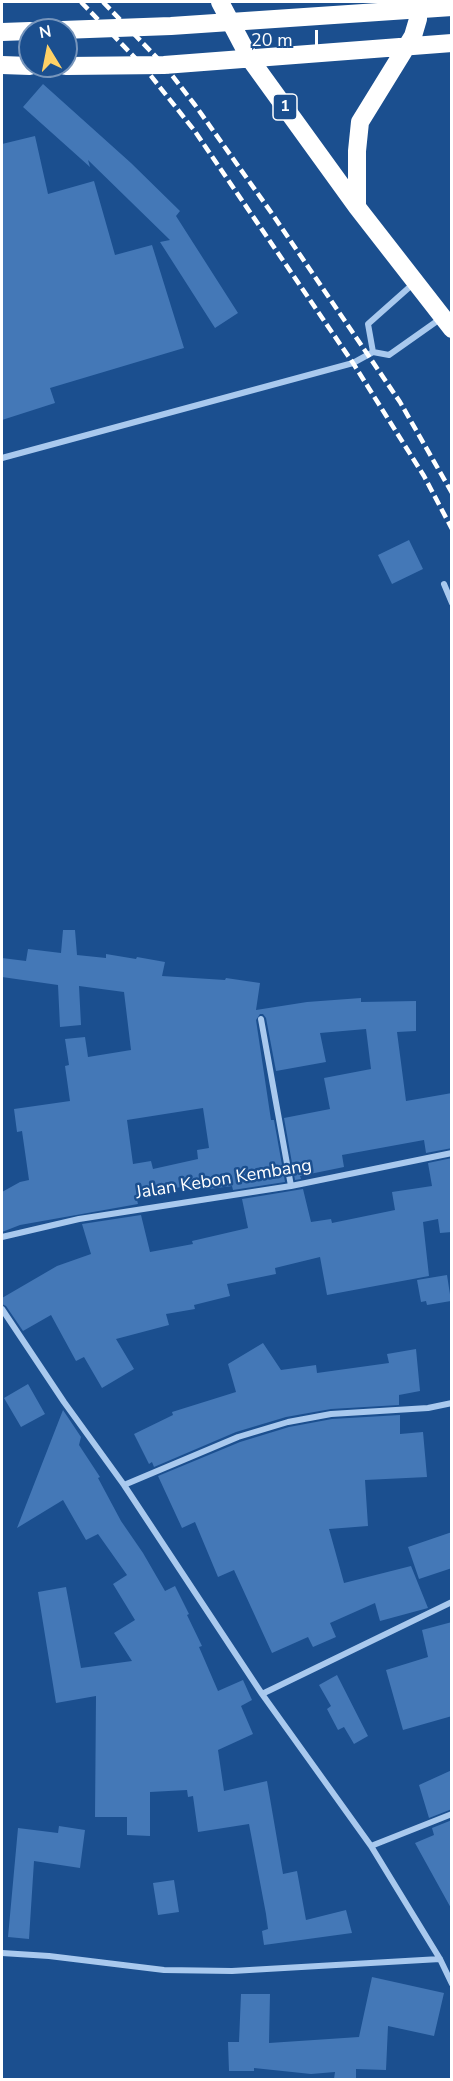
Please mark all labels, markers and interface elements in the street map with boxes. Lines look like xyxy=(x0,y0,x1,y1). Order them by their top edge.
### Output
north arrow xyxy=(18,18,78,78)
scale bar xyxy=(243,18,321,56)
text: N xyxy=(37,20,53,44)
text: 20 m xyxy=(251,28,293,52)
road number: 1 xyxy=(273,94,297,120)
street label: Jalan Kebon Kembang xyxy=(134,1155,314,1205)

